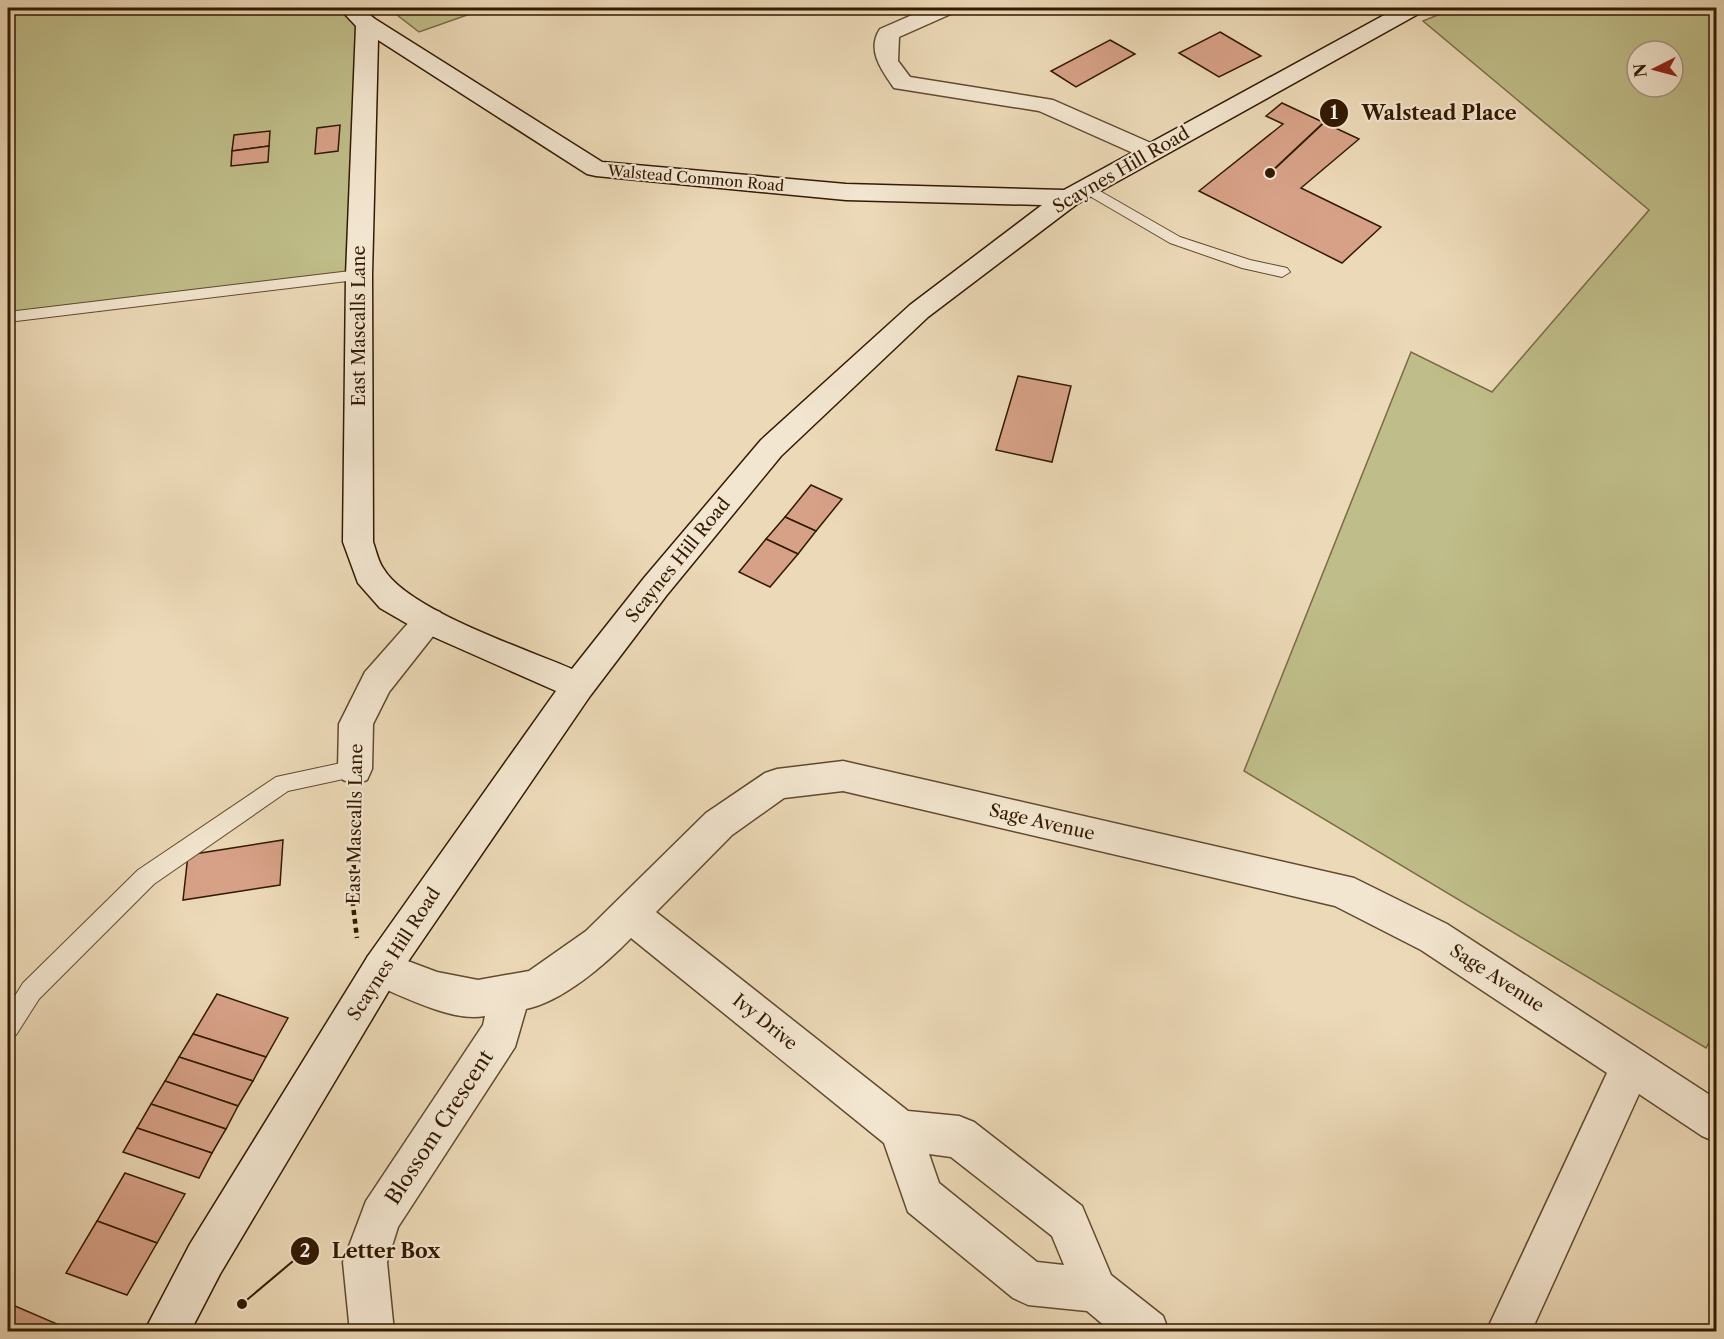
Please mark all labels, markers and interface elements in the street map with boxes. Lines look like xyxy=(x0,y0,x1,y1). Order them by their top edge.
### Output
north arrow xyxy=(1625,39,1685,99)
text: N xyxy=(1629,63,1651,79)
callout: Walstead Place xyxy=(1319,94,1529,132)
text: Walstead Place xyxy=(1360,101,1517,125)
text: 1 xyxy=(1330,102,1338,124)
street label: Scaynes Hill Road xyxy=(1049,122,1193,218)
street label: Walstead Common Road xyxy=(606,161,785,195)
street label: East Mascalls Lane xyxy=(348,245,370,407)
street label: Scaynes Hill Road xyxy=(621,493,735,627)
street label: East Mascalls Lane xyxy=(343,743,367,905)
street label: Sage Avenue xyxy=(987,799,1097,845)
street label: Scaynes Hill Road xyxy=(343,883,445,1025)
street label: Sage Avenue xyxy=(1446,939,1548,1017)
street label: Ivy Drive xyxy=(728,989,802,1055)
street label: Blossom Crescent xyxy=(380,1045,499,1209)
callout: Letter Box xyxy=(290,1232,452,1270)
text: Letter Box xyxy=(332,1239,441,1263)
text: 2 xyxy=(300,1240,310,1262)

